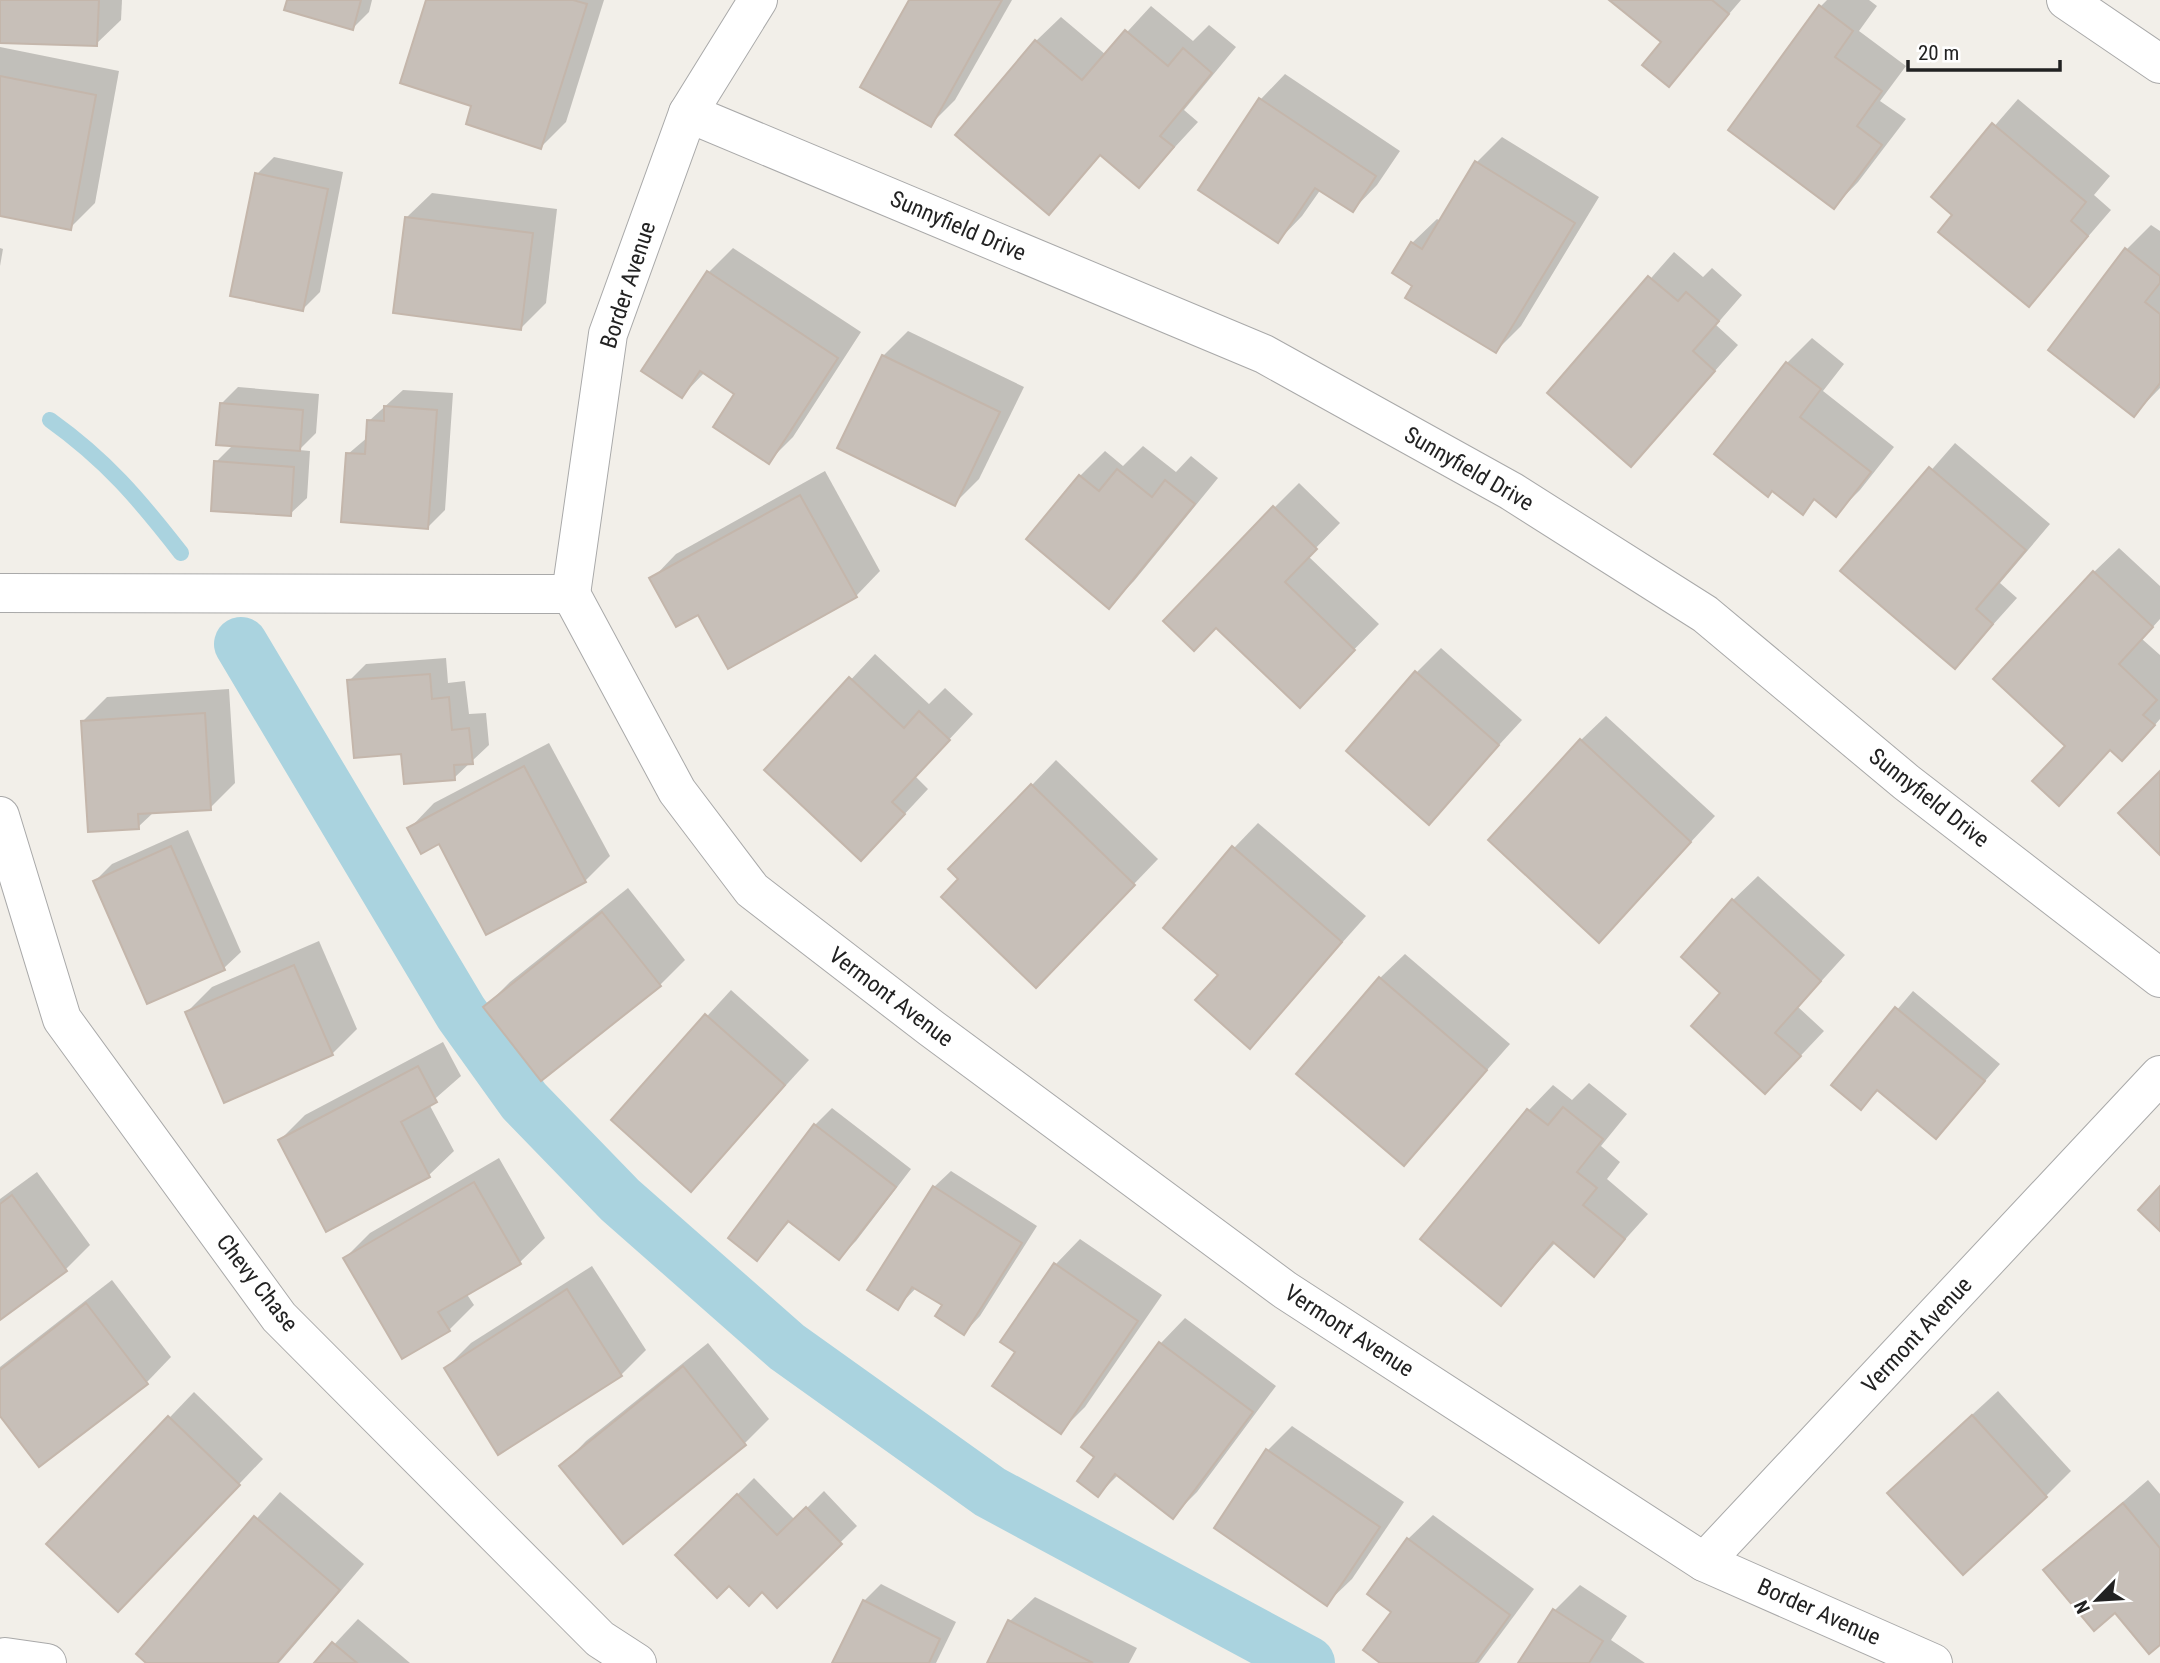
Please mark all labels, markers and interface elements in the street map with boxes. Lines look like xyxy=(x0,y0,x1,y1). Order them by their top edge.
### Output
scale bar xyxy=(1908,28,2060,72)
text: 20 m xyxy=(1918,41,1959,65)
street label: Sunnyfield Drive xyxy=(886,185,1030,267)
street label: Border Avenue xyxy=(595,218,661,352)
street label: Sunnyfield Drive xyxy=(1400,421,1538,517)
street label: Sunnyfield Drive xyxy=(1864,743,1994,853)
street label: Vermont Avenue xyxy=(824,942,958,1052)
street label: Chevy Chase xyxy=(211,1229,303,1337)
street label: Vermont Avenue xyxy=(1856,1271,1978,1399)
street label: Vermont Avenue xyxy=(1279,1279,1419,1383)
north arrow xyxy=(2062,1565,2132,1635)
street label: Border Avenue xyxy=(1753,1573,1885,1651)
text: N xyxy=(2069,1597,2095,1617)

